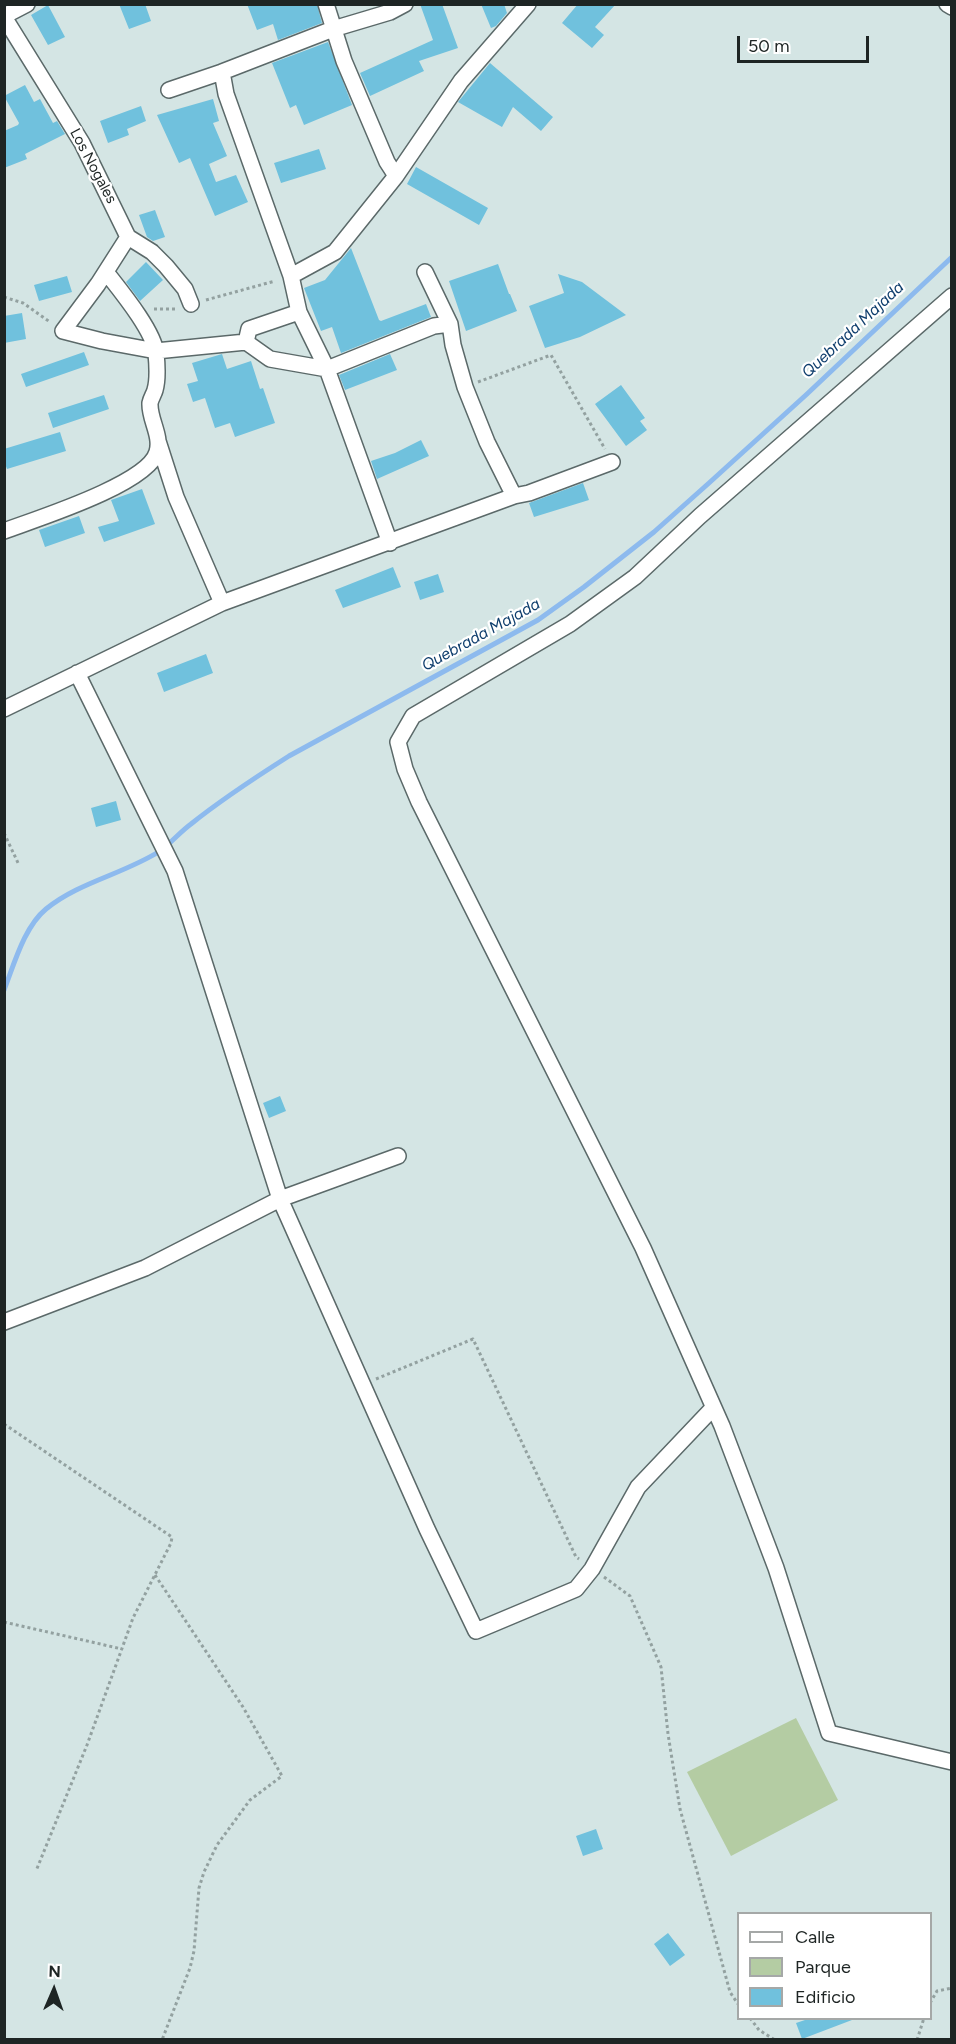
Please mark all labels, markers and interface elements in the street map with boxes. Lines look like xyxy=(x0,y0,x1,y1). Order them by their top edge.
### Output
scale bar xyxy=(740,24,872,62)
text: 50 m xyxy=(748,35,790,57)
street label: Los Nogales xyxy=(66,125,120,207)
water label: Quebrada Majada xyxy=(798,278,908,382)
water label: Quebrada Majada xyxy=(418,595,544,675)
legend xyxy=(737,1912,932,2020)
text: Calle xyxy=(795,1926,835,1948)
text: Parque xyxy=(795,1956,851,1978)
north arrow xyxy=(24,1960,84,2020)
text: N xyxy=(48,1962,61,1981)
text: Edificio xyxy=(795,1986,856,2008)

